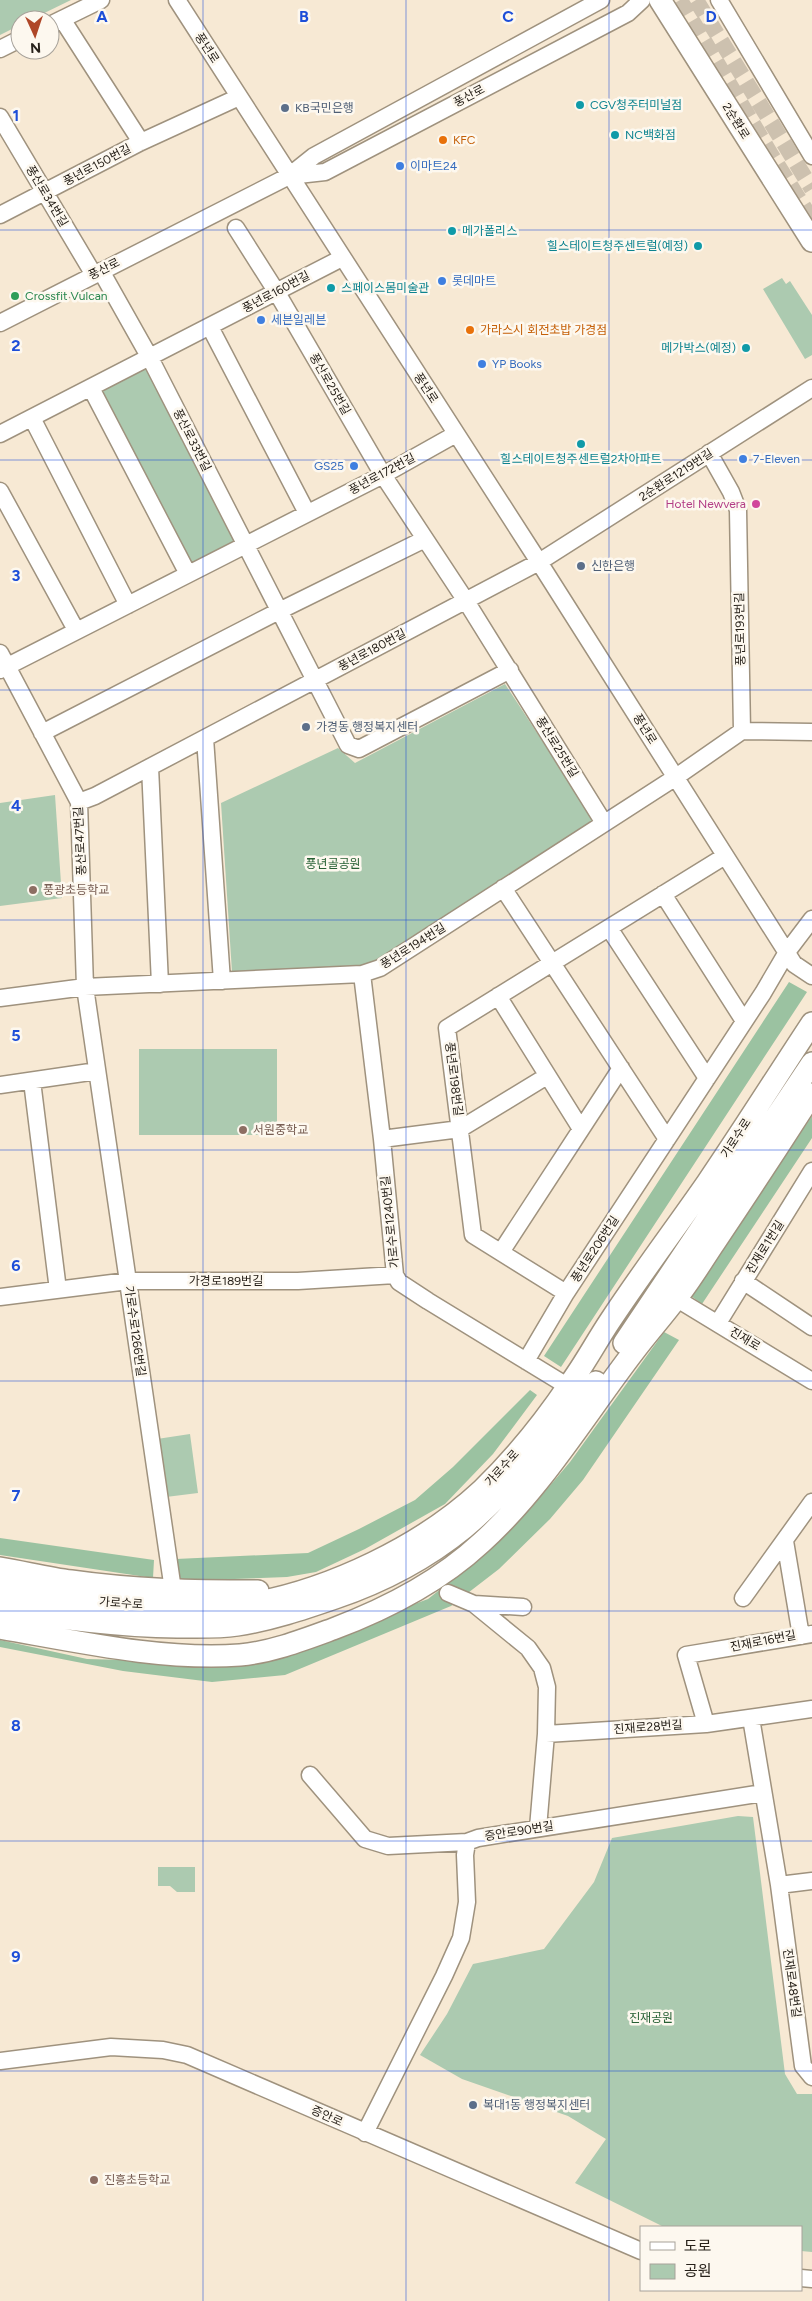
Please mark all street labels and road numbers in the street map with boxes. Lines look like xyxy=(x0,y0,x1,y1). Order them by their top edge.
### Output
street label: 풍년로 xyxy=(192,30,222,66)
street label: 풍산로 xyxy=(451,82,487,110)
street label: 2순환로 xyxy=(720,100,752,142)
street label: 풍년로150번길 xyxy=(61,141,133,189)
street label: 풍산로34번길 xyxy=(23,163,71,229)
street label: 풍산로 xyxy=(86,255,122,283)
street label: 풍년로160번길 xyxy=(240,268,312,316)
street label: 풍산로25번길 xyxy=(307,351,353,417)
street label: 풍년로 xyxy=(411,370,441,406)
street label: 풍산로33번길 xyxy=(170,406,214,474)
street label: 2순환로1219번길 xyxy=(636,446,716,504)
street label: 풍년로172번길 xyxy=(346,451,418,497)
street label: 풍년로193번길 xyxy=(732,592,748,666)
street label: 풍년로180번길 xyxy=(336,626,408,674)
street label: 풍년로 xyxy=(630,711,660,747)
street label: 풍산로25번길 xyxy=(533,714,581,780)
street label: 풍산로47번길 xyxy=(71,806,89,876)
street label: 풍년로194번길 xyxy=(378,920,448,972)
street label: 풍년로198번길 xyxy=(443,1041,465,1117)
street label: 가로수로 xyxy=(718,1116,754,1160)
street label: 가로수로1240번길 xyxy=(378,1175,402,1269)
street label: 풍년로206번길 xyxy=(568,1213,622,1285)
street label: 진재로1번길 xyxy=(743,1218,787,1276)
street label: 가경로189번길 xyxy=(189,1274,263,1288)
street label: 가로수로1266번길 xyxy=(122,1285,148,1377)
street label: 진재로 xyxy=(727,1324,763,1354)
street label: 가로수로 xyxy=(482,1447,522,1489)
street label: 가로수로 xyxy=(98,1594,144,1612)
street label: 진재로16번길 xyxy=(729,1628,797,1654)
street label: 진재로28번길 xyxy=(613,1718,683,1736)
street label: 증안로90번길 xyxy=(483,1819,555,1843)
street label: 진재로48번길 xyxy=(780,1947,804,2019)
street label: 증안로 xyxy=(309,2103,345,2129)

